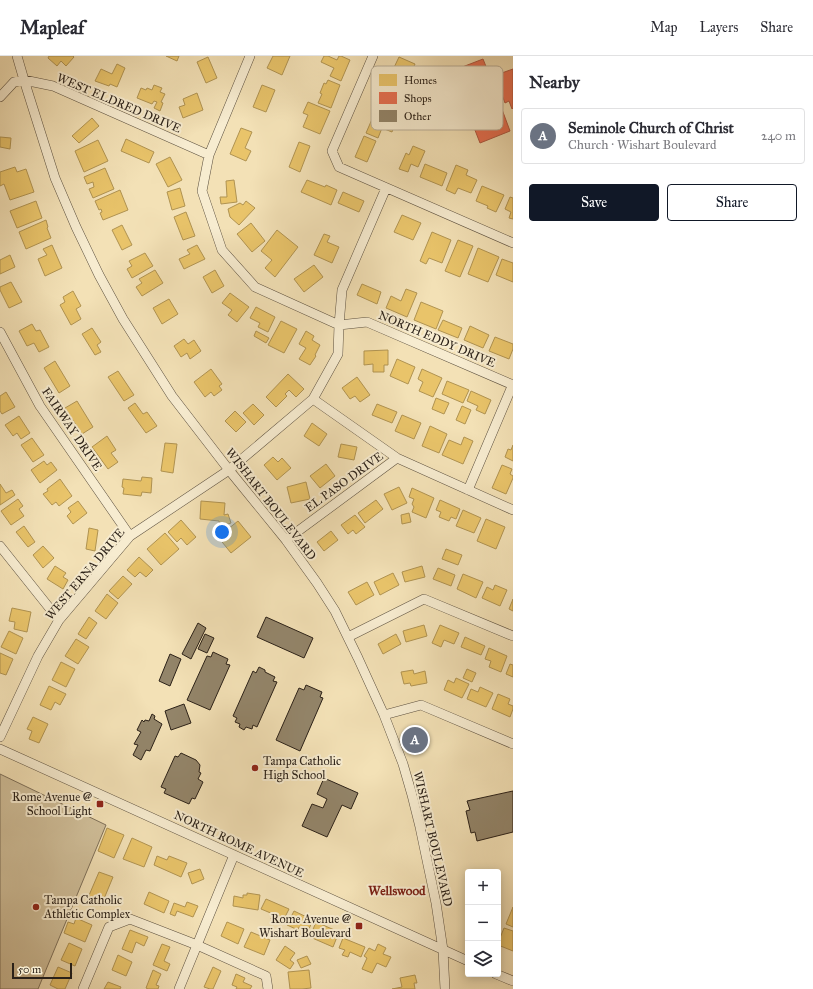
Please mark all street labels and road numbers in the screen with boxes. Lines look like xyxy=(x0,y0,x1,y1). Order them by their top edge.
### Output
street label: WEST ELDRED DRIVE xyxy=(55,70,184,136)
street label: NORTH EDDY DRIVE xyxy=(376,308,498,370)
street label: FAIRWAY DRIVE xyxy=(39,385,105,474)
street label: WISHART BOULEVARD xyxy=(223,445,319,563)
street label: EL PASO DRIVE xyxy=(302,449,386,515)
street label: WEST ERNA DRIVE xyxy=(43,525,128,623)
street label: WISHART BOULEVARD xyxy=(411,770,455,908)
street label: NORTH ROME AVENUE xyxy=(172,808,307,880)

